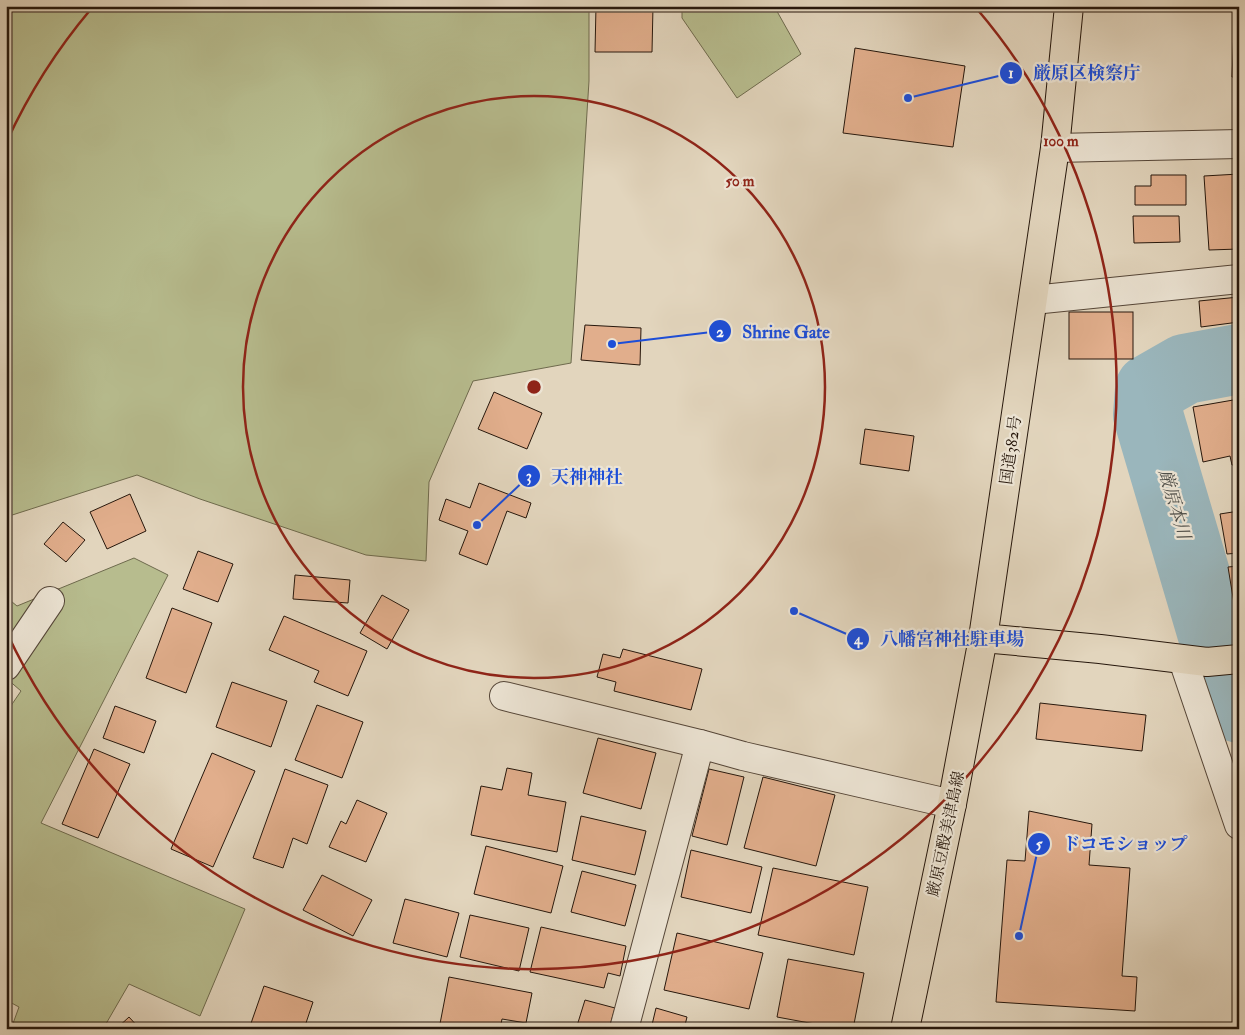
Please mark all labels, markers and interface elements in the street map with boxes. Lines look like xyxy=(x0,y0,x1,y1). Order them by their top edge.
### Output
callout: 厳原区検察庁 xyxy=(998,56,1151,89)
text: 厳原区検察庁 xyxy=(1033,62,1141,85)
text: 1 xyxy=(1008,64,1014,83)
text: 100 m xyxy=(1043,132,1079,151)
text: 50 m xyxy=(726,172,755,191)
callout: Shrine Gate xyxy=(707,315,840,348)
text: Shrine Gate xyxy=(742,321,830,344)
text: 2 xyxy=(716,323,724,342)
centre of rings xyxy=(525,378,543,396)
street label: 国道382号 xyxy=(996,414,1026,486)
callout: 天神神社 xyxy=(516,460,633,493)
text: 天神神社 xyxy=(551,466,623,489)
water label: 厳原本川 xyxy=(1153,466,1196,544)
text: 3 xyxy=(526,467,532,486)
callout: 八幡宮神社駐車場 xyxy=(845,622,1034,655)
text: 八幡宮神社駐車場 xyxy=(880,628,1024,651)
text: 4 xyxy=(853,630,863,649)
street label: 厳原豆酘美津島線 xyxy=(923,769,969,899)
callout: ドコモショップ xyxy=(1027,827,1198,860)
text: ドコモショップ xyxy=(1063,833,1187,856)
text: 5 xyxy=(1036,835,1043,854)

